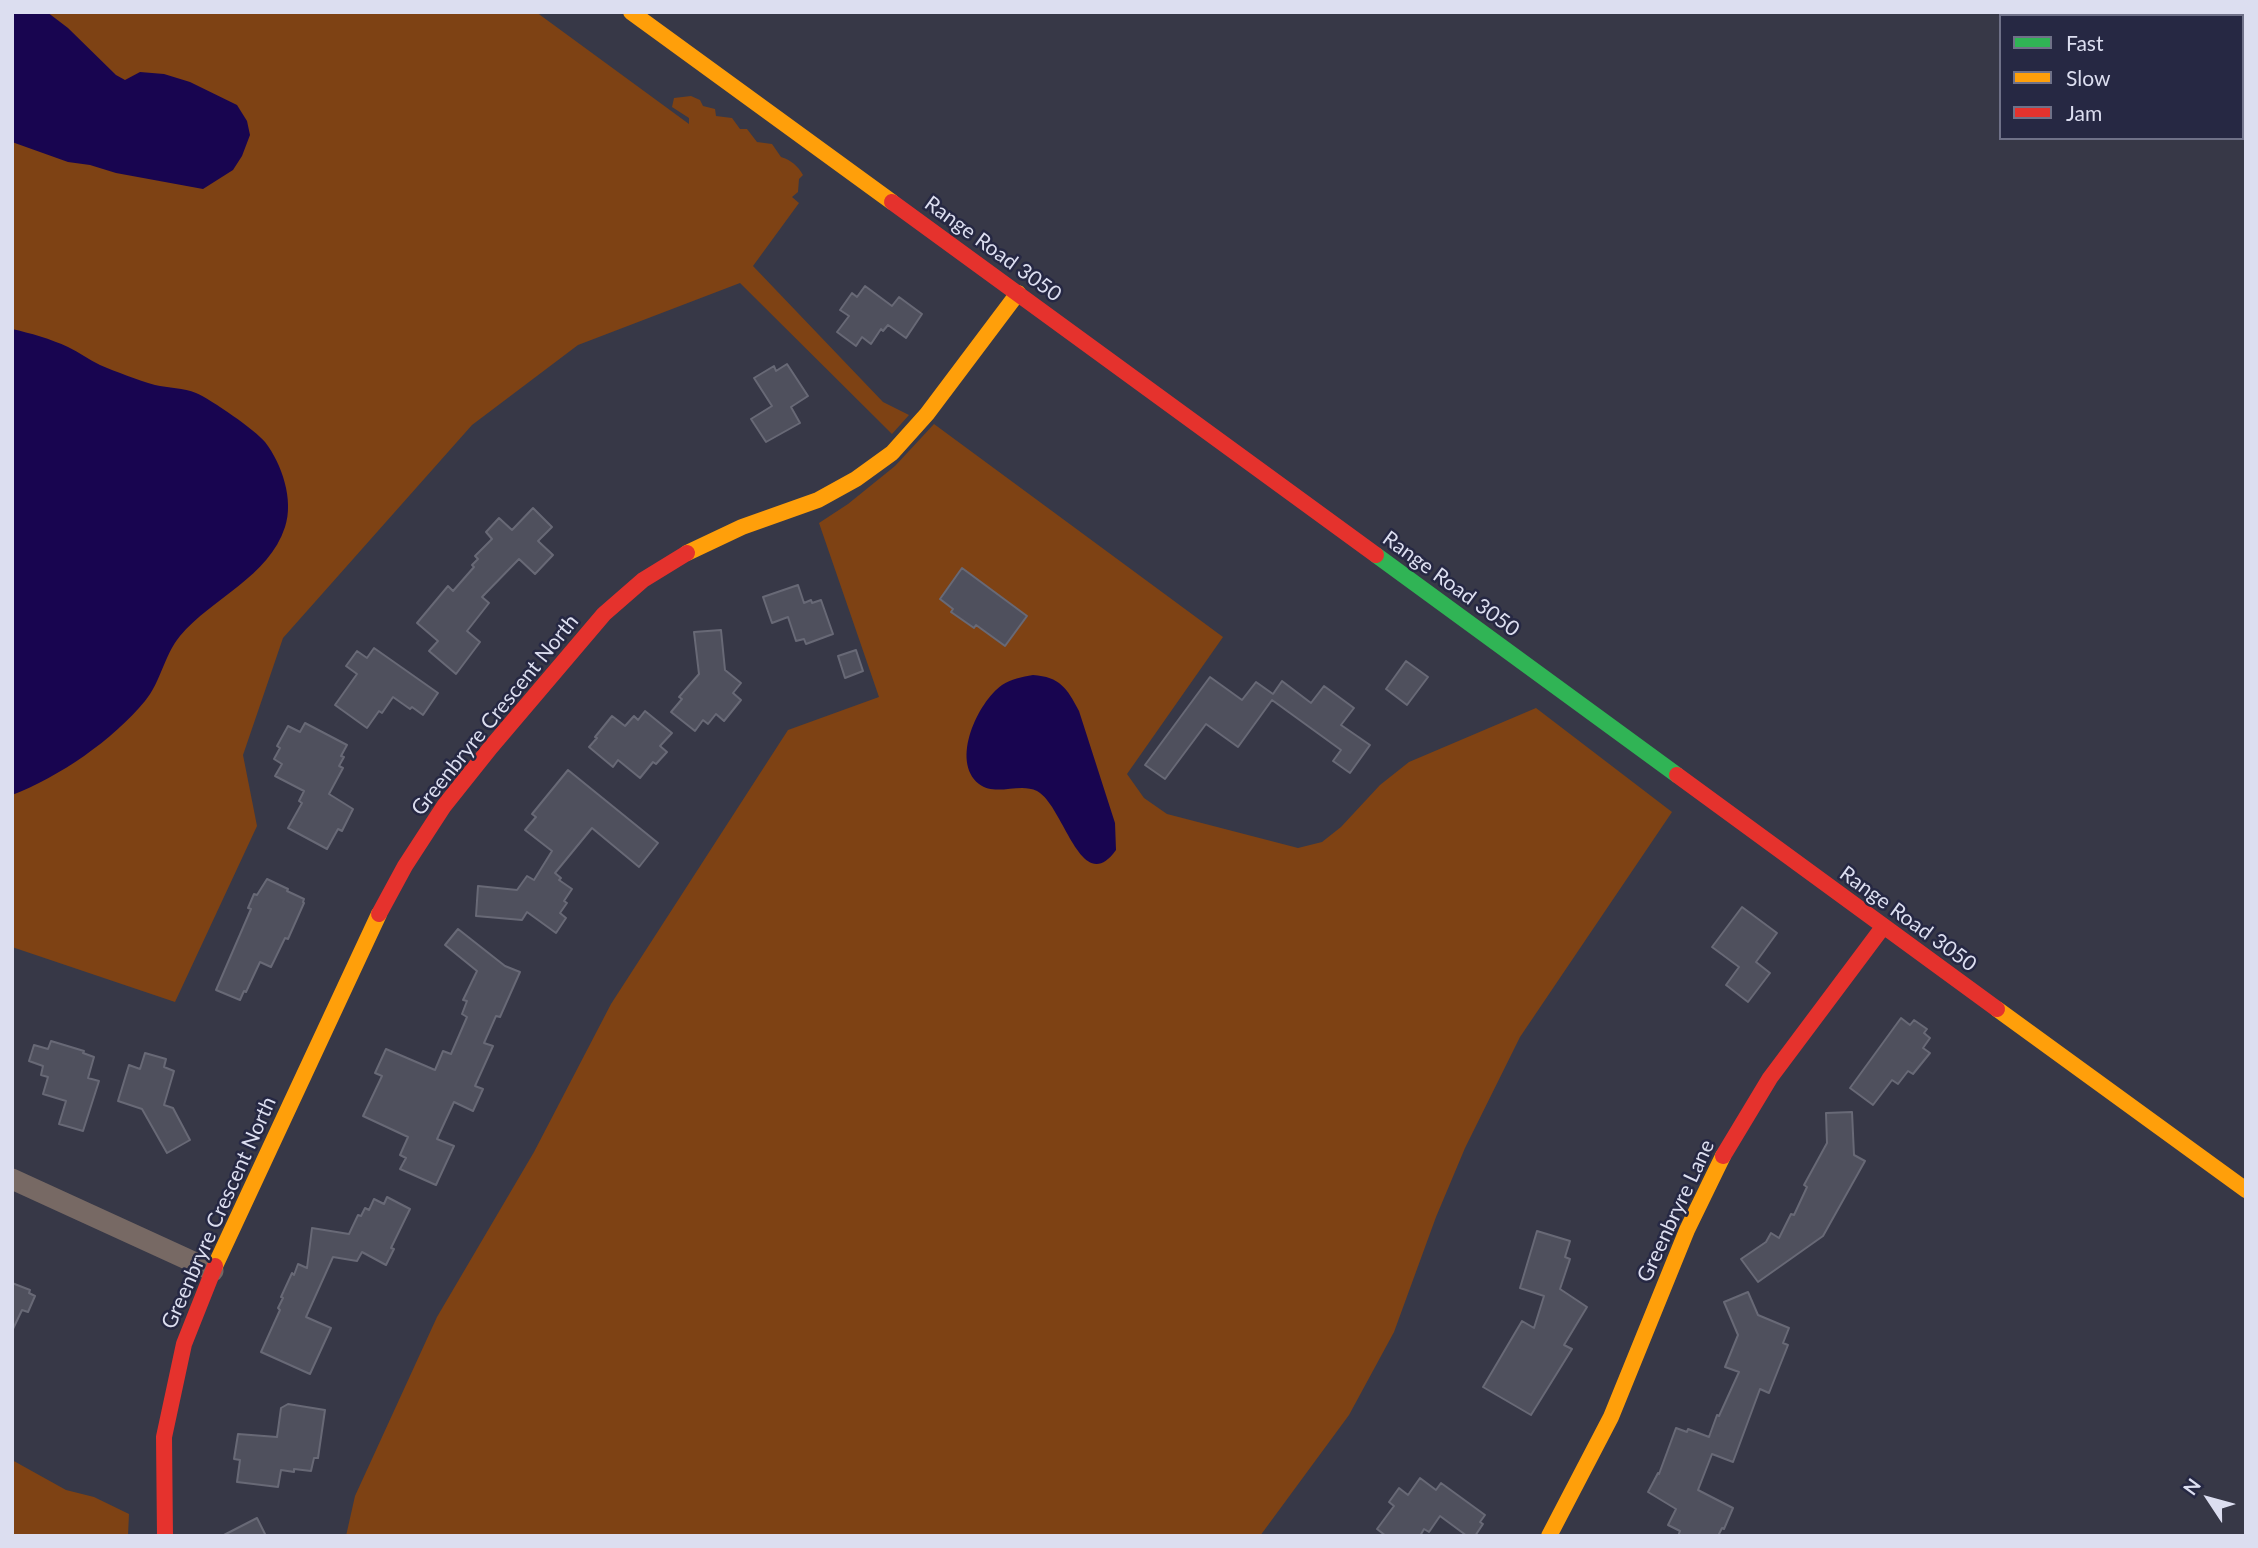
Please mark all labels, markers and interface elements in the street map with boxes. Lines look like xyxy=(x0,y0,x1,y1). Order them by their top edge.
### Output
legend xyxy=(1999,14,2244,140)
text: Fast xyxy=(2066,30,2103,55)
text: Slow xyxy=(2066,65,2110,90)
text: Jam xyxy=(2066,100,2102,125)
street label: Range Road 3050 xyxy=(920,191,1066,307)
street label: Range Road 3050 xyxy=(1378,526,1524,642)
street label: Greenbryre Crescent North xyxy=(406,609,584,821)
street label: Range Road 3050 xyxy=(1835,861,1981,977)
street label: Greenbryre Crescent North xyxy=(156,1093,282,1333)
street label: Greenbryre Lane xyxy=(1632,1136,1720,1286)
north arrow xyxy=(2174,1464,2244,1534)
text: N xyxy=(2178,1474,2205,1499)

